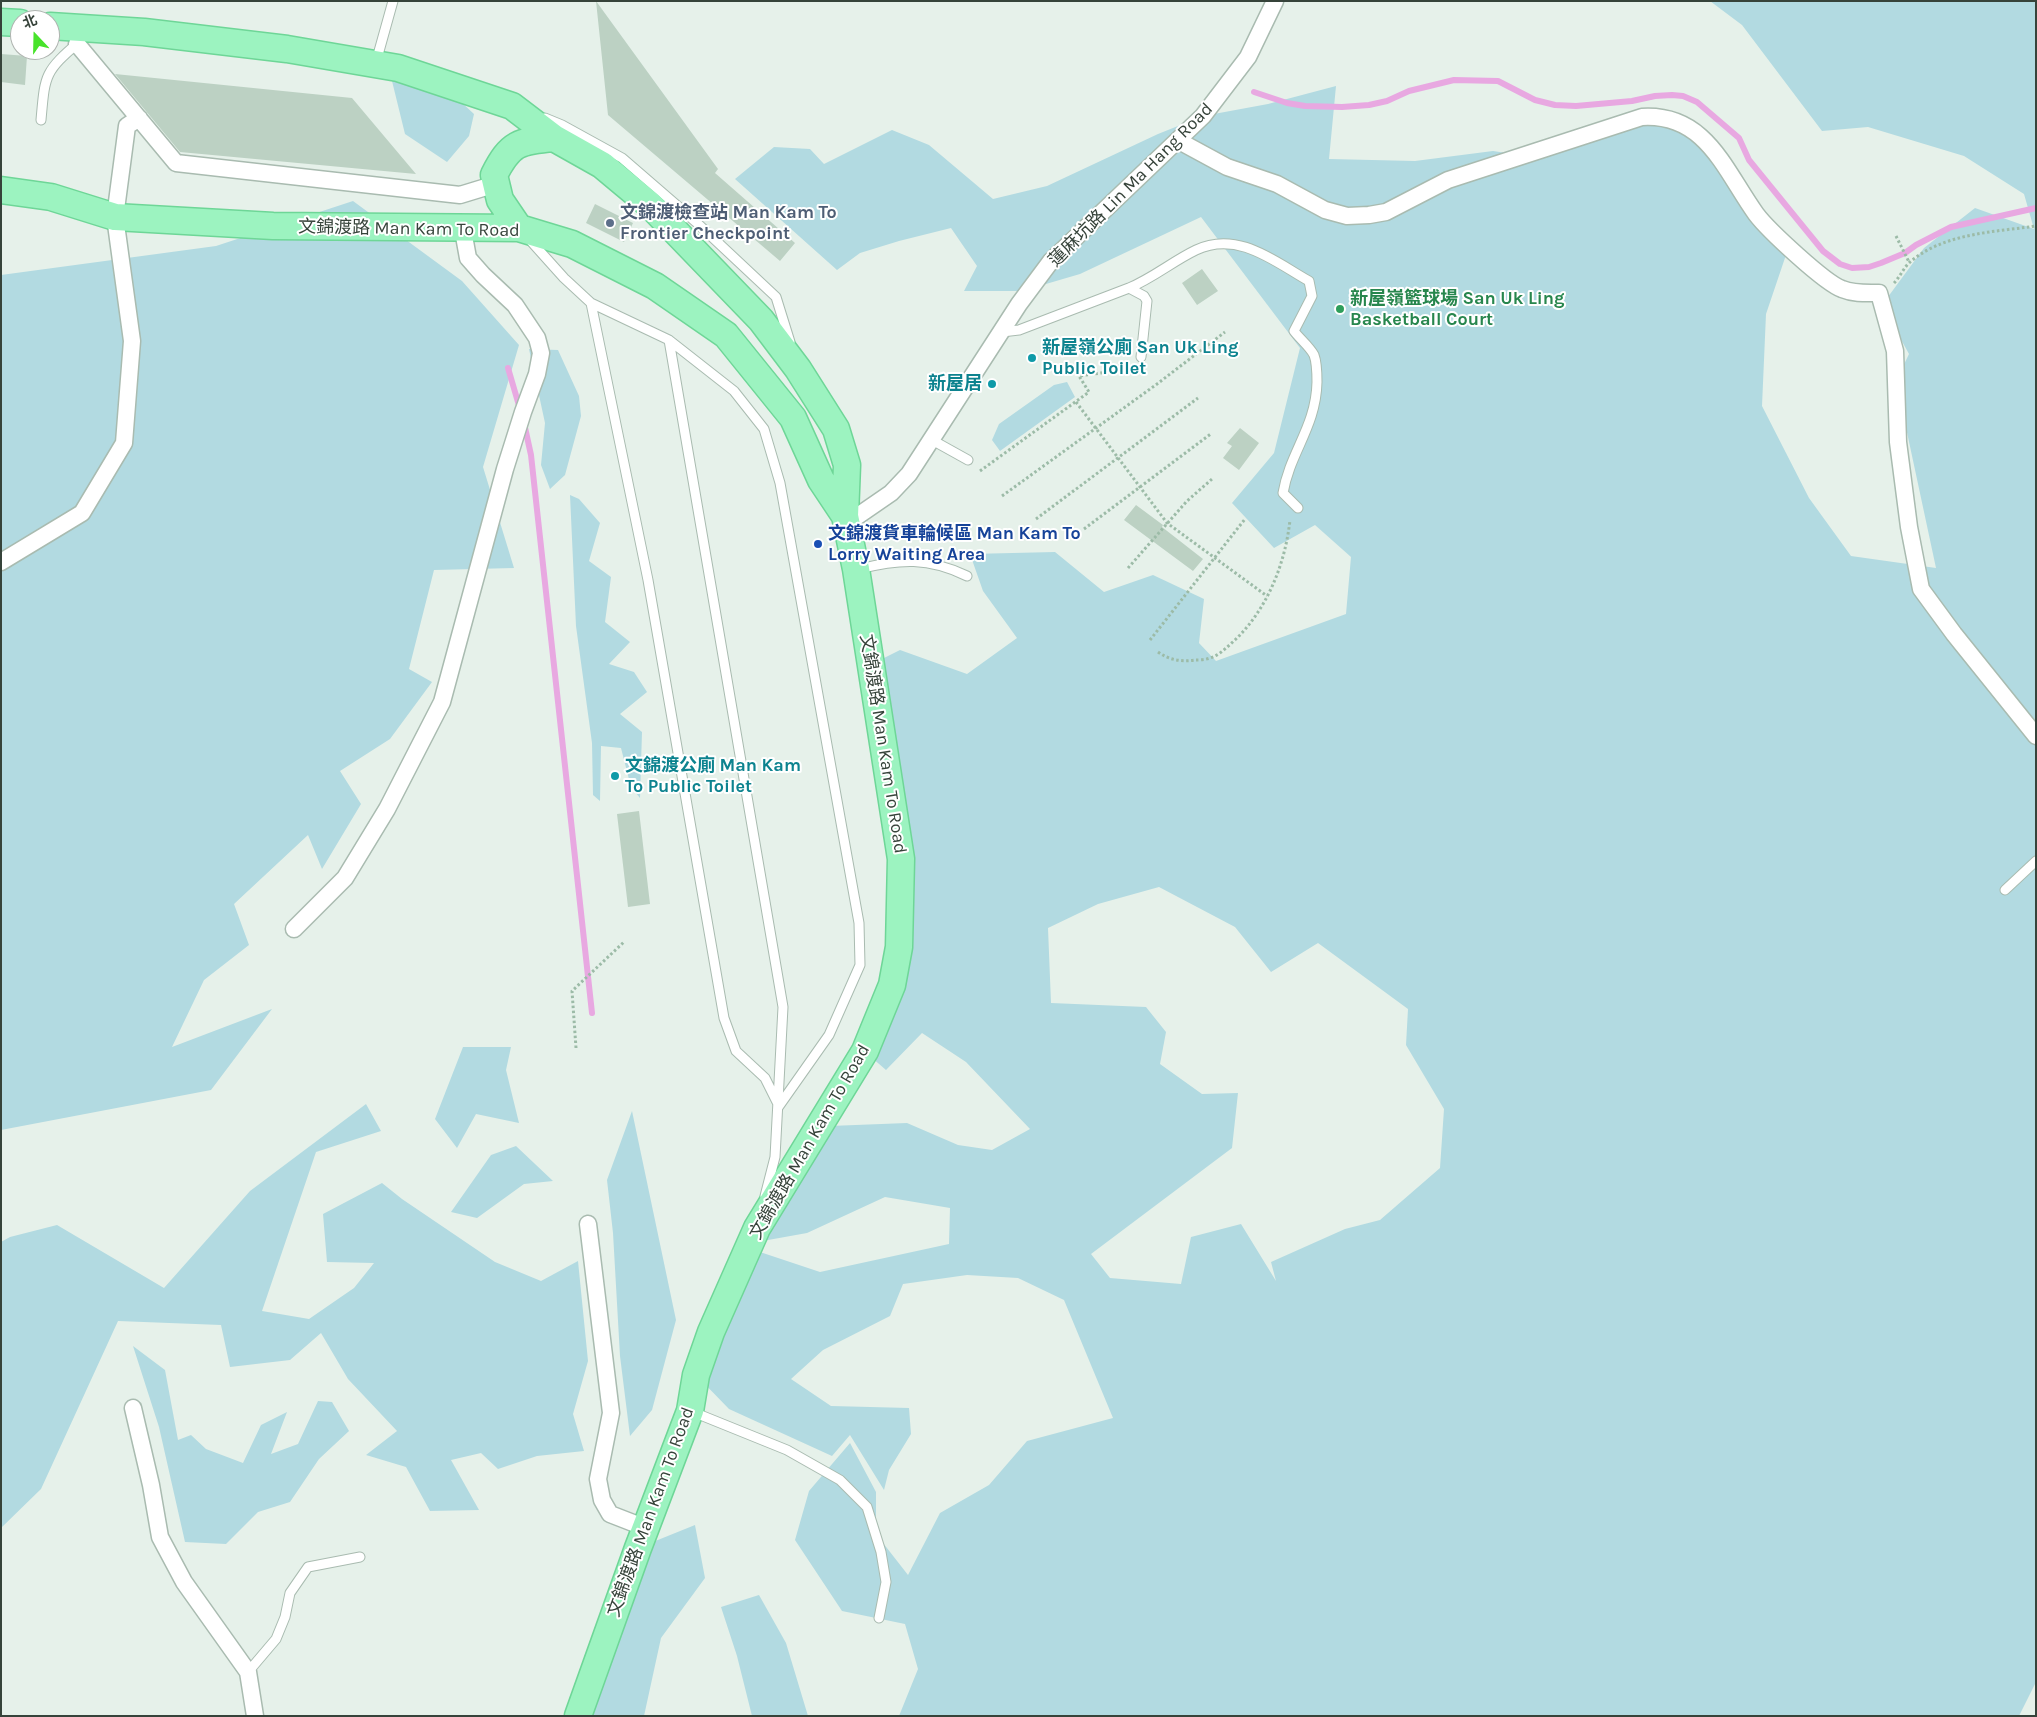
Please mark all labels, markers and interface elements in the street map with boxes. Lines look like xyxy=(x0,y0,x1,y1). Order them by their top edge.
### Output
north arrow xyxy=(10,10,60,60)
text: 北 xyxy=(20,11,39,32)
street label: 蓮麻坑路 Lin Ma Hang Road xyxy=(1044,98,1218,272)
place label: 文錦渡檢查站 Man Kam To Frontier Checkpoint xyxy=(620,202,837,244)
street label: 文錦渡路 Man Kam To Road xyxy=(298,216,520,242)
marker: 文錦渡檢查站 Man Kam To Frontier Checkpoint xyxy=(604,217,616,229)
place label: 新屋嶺籃球場 San Uk Ling Basketball Court xyxy=(1350,288,1564,330)
marker: 新屋嶺籃球場 San Uk Ling Basketball Court xyxy=(1334,303,1346,315)
place label: 新屋嶺公廁 San Uk Ling Public Toilet xyxy=(1042,337,1238,379)
marker: 新屋嶺公廁 San Uk Ling Public Toilet xyxy=(1026,352,1038,364)
place label: 新屋居 xyxy=(928,373,982,395)
marker: 新屋居 xyxy=(986,378,998,390)
place label: 文錦渡貨車輪候區 Man Kam To Lorry Waiting Area xyxy=(828,523,1081,566)
marker: 文錦渡貨車輪候區 Man Kam To Lorry Waiting Area xyxy=(812,538,824,550)
street label: 文錦渡路 Man Kam To Road xyxy=(855,633,911,855)
place label: 文錦渡公廁 Man Kam To Public Toilet xyxy=(625,755,801,798)
marker: 文錦渡公廁 Man Kam To Public Toilet xyxy=(609,770,621,782)
street label: 文錦渡路 Man Kam To Road xyxy=(745,1041,875,1243)
street label: 文錦渡路 Man Kam To Road xyxy=(603,1404,699,1620)

